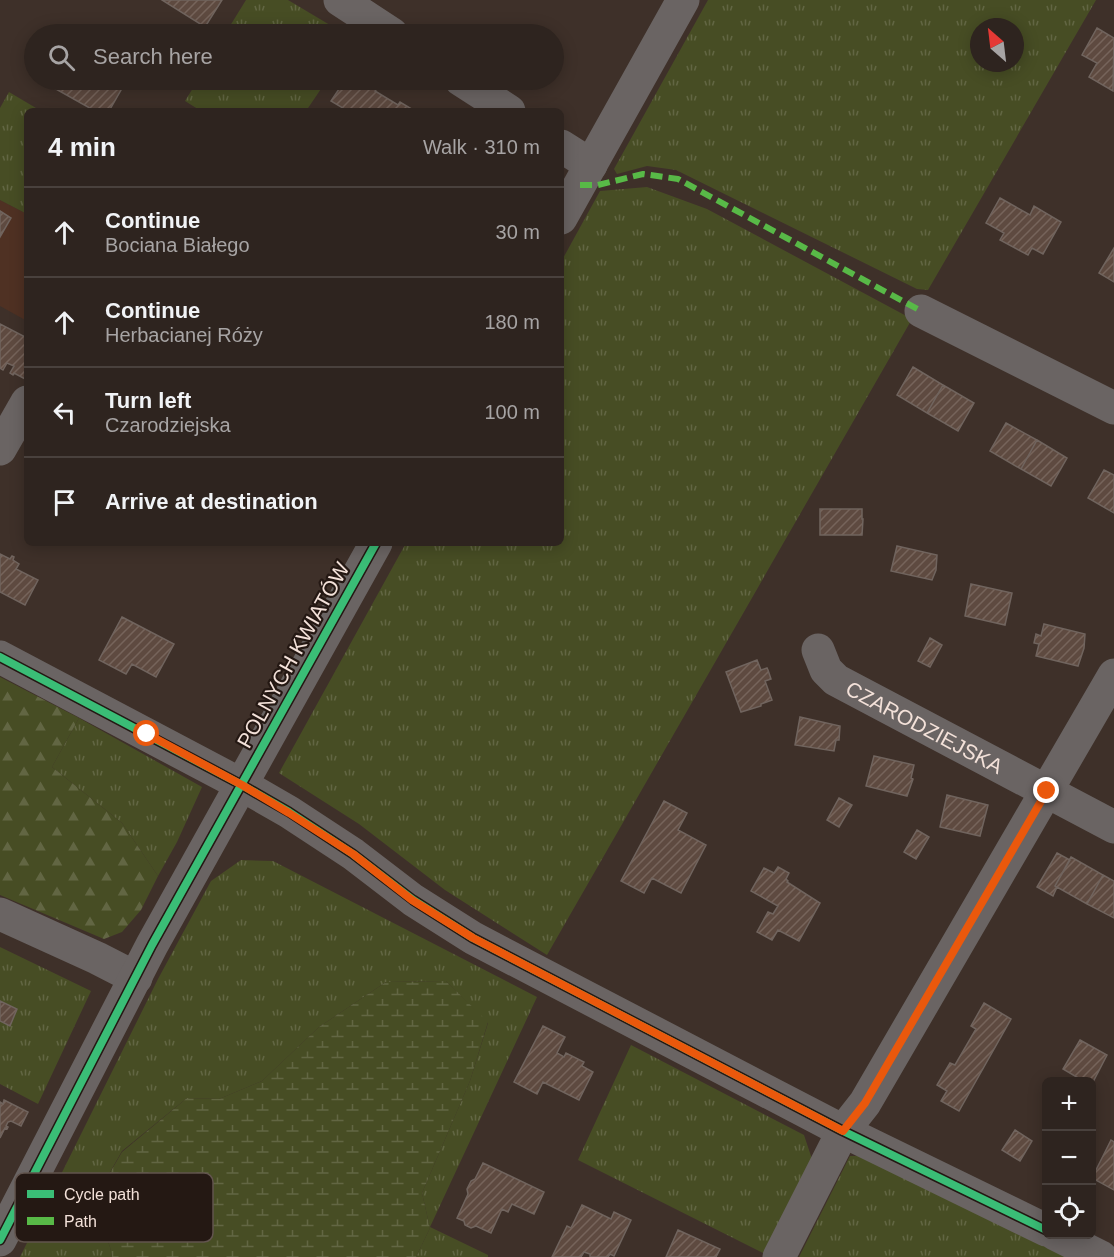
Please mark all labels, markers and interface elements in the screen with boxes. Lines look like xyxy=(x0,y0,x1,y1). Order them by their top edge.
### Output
north arrow xyxy=(970,18,1024,72)
search box xyxy=(24,24,564,90)
icon: search xyxy=(45,41,78,74)
text: Search here xyxy=(93,44,213,69)
text: 4 min xyxy=(48,132,116,162)
text: Walk · 310 m xyxy=(423,136,540,158)
text: Continue xyxy=(105,208,200,233)
icon: ahead xyxy=(48,216,81,249)
text: 30 m xyxy=(496,221,540,243)
text: Bociana Białego xyxy=(105,234,250,256)
text: Continue xyxy=(105,298,200,323)
icon: ahead xyxy=(48,306,81,339)
text: 180 m xyxy=(484,311,540,333)
text: Herbacianej Róży xyxy=(105,324,263,346)
text: Turn left xyxy=(105,388,191,413)
icon: left xyxy=(48,396,81,429)
text: 100 m xyxy=(484,401,540,423)
text: Czarodziejska xyxy=(105,414,231,436)
icon: arrive xyxy=(48,486,81,519)
text: Arrive at destination xyxy=(105,489,318,514)
street label: POLNYCH KWIATÓW xyxy=(232,558,354,752)
street label: CZARODZIEJSKA xyxy=(842,676,1007,778)
route start xyxy=(133,720,159,746)
route end xyxy=(1033,777,1059,803)
map controls xyxy=(1042,1077,1096,1239)
button: + xyxy=(1042,1077,1096,1131)
button: − xyxy=(1042,1131,1096,1185)
legend xyxy=(15,1173,213,1242)
button: locate xyxy=(1042,1185,1096,1239)
text: Cycle path xyxy=(64,1186,140,1203)
text: Path xyxy=(64,1213,97,1230)

